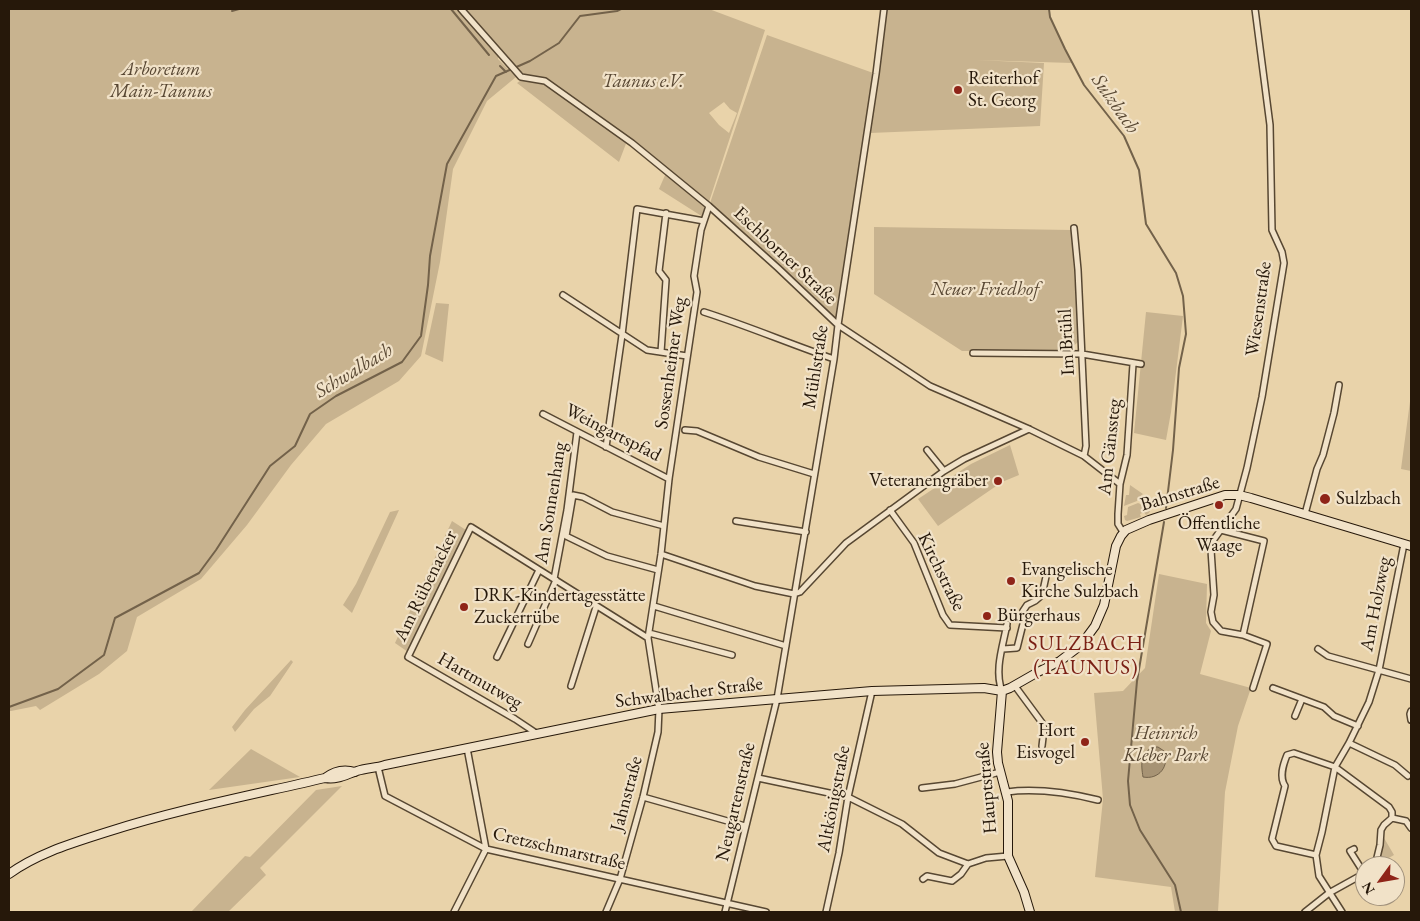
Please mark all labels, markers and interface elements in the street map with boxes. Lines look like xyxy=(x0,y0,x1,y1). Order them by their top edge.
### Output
park label: Arboretum Main-Taunus xyxy=(110,59,212,103)
place label: Reiterhof St. Georg xyxy=(968,68,1039,112)
water label: Sulzbach xyxy=(1086,70,1144,138)
park label: Taunus e.V. xyxy=(602,71,684,93)
marker: Reiterhof St. Georg xyxy=(952,84,964,96)
street label: Eschborner Straße xyxy=(729,202,841,310)
street label: Wiesenstraße xyxy=(1241,260,1277,358)
park label: Neuer Friedhof xyxy=(931,279,1039,301)
street label: Sossenheimer Weg xyxy=(650,295,692,431)
street label: Im Brühl xyxy=(1054,308,1080,376)
street label: Mühlstraße xyxy=(798,323,834,411)
water label: Schwalbach xyxy=(311,338,397,404)
street label: Am Gänssteg xyxy=(1094,398,1126,496)
street label: Weingartspfad xyxy=(561,399,665,467)
street label: Am Sonnenhang xyxy=(530,440,572,566)
place label: Veteranengräber xyxy=(869,470,988,492)
street label: Bahnstraße xyxy=(1138,471,1222,517)
marker: Veteranengräber xyxy=(992,475,1004,487)
place label: Sulzbach xyxy=(1336,488,1401,510)
marker: Sulzbach xyxy=(1318,492,1332,506)
marker: Öffentliche Waage xyxy=(1213,499,1225,511)
place label: Öffentliche Waage xyxy=(1178,513,1260,557)
street label: Am Rübenacker xyxy=(389,527,463,645)
street label: Kirchstraße xyxy=(912,529,970,615)
street label: Am Holzweg xyxy=(1356,555,1396,653)
place label: Evangelische Kirche Sulzbach xyxy=(1021,559,1139,603)
marker: Evangelische Kirche Sulzbach xyxy=(1005,575,1017,587)
place label: DRK-Kindertagesstätte Zuckerrübe xyxy=(474,585,645,629)
marker: DRK-Kindertagesstätte Zuckerrübe xyxy=(458,601,470,613)
place label: Bürgerhaus xyxy=(997,605,1080,627)
marker: Bürgerhaus xyxy=(981,610,993,622)
district label: SULZBACH (TAUNUS) xyxy=(1027,631,1145,681)
street label: Hartmutweg xyxy=(433,648,527,714)
street label: Schwalbacher Straße xyxy=(614,673,764,713)
place label: Hort Eisvogel xyxy=(1016,720,1075,764)
park label: Heinrich Kleber Park xyxy=(1123,723,1209,767)
marker: Hort Eisvogel xyxy=(1079,736,1091,748)
street label: Neugartenstraße xyxy=(711,740,761,864)
street label: Hauptstraße xyxy=(972,741,1002,835)
street label: Altkönigstraße xyxy=(813,744,855,854)
street label: Jahnstraße xyxy=(606,754,648,834)
street label: Cretzschmarstraße xyxy=(490,823,628,875)
north arrow xyxy=(1355,856,1405,906)
text: N xyxy=(1357,879,1379,898)

